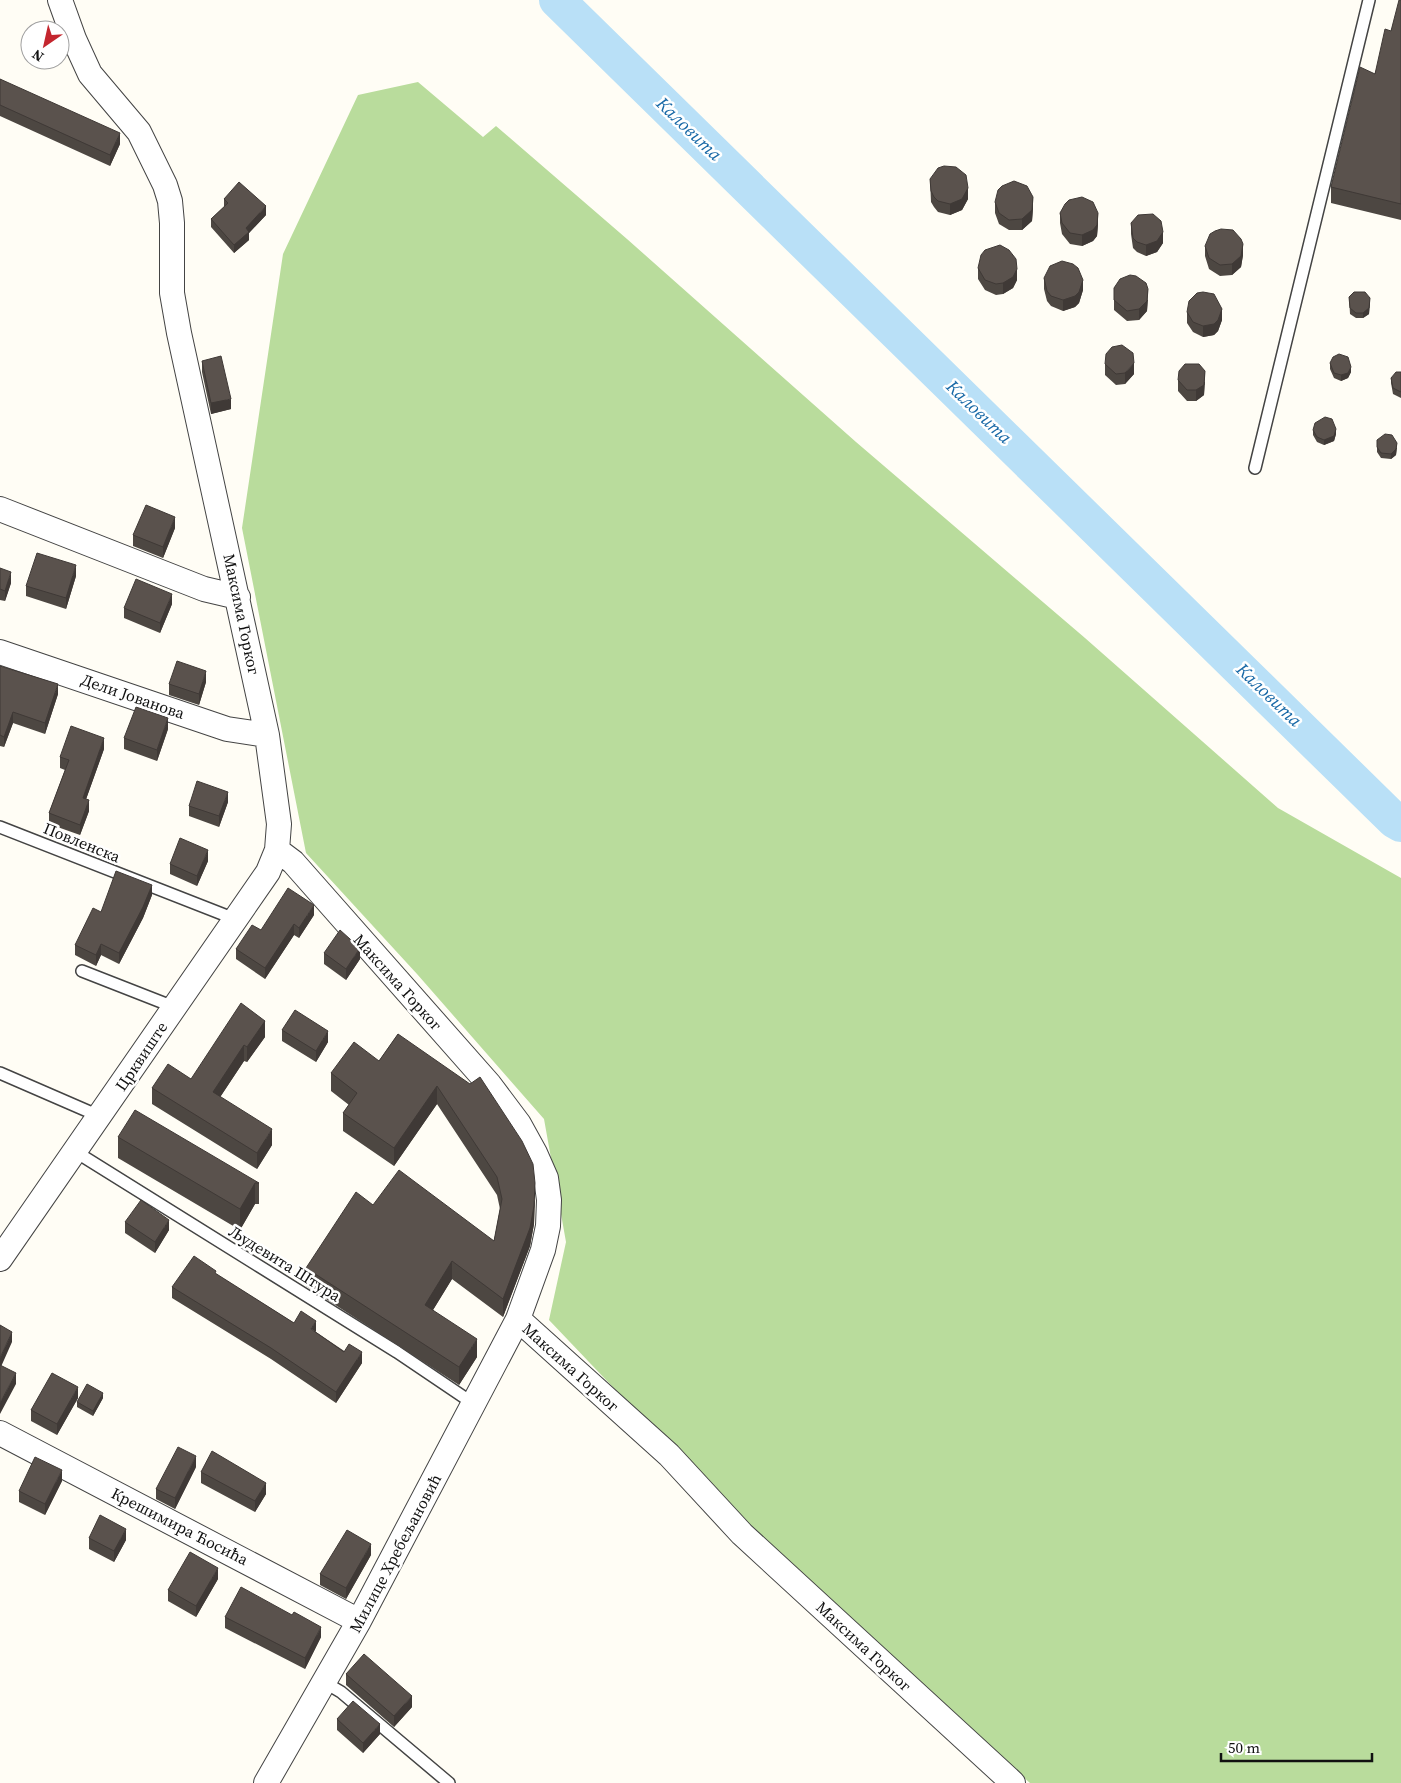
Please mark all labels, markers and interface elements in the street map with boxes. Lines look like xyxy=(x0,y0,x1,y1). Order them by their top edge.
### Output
north arrow xyxy=(20,20,70,70)
text: N xyxy=(28,45,48,67)
water label: Каловита xyxy=(650,90,728,167)
water label: Каловита xyxy=(940,373,1018,450)
street label: Максима Горког xyxy=(218,552,266,676)
water label: Каловита xyxy=(1230,656,1308,733)
street label: Дели Јованова xyxy=(78,668,188,724)
street label: Повленска xyxy=(40,817,124,868)
street label: Максима Горког xyxy=(349,929,447,1035)
street label: Црквиште xyxy=(110,1017,172,1095)
street label: Људевита Штура xyxy=(225,1220,346,1307)
street label: Максима Горког xyxy=(518,1318,624,1416)
street label: Милице Хребељановић xyxy=(344,1469,446,1636)
street label: Крешимира Ћосића xyxy=(108,1482,253,1570)
street label: Максима Горког xyxy=(812,1596,916,1696)
scale bar xyxy=(1221,1730,1372,1762)
text: 50 m xyxy=(1228,1737,1260,1758)

